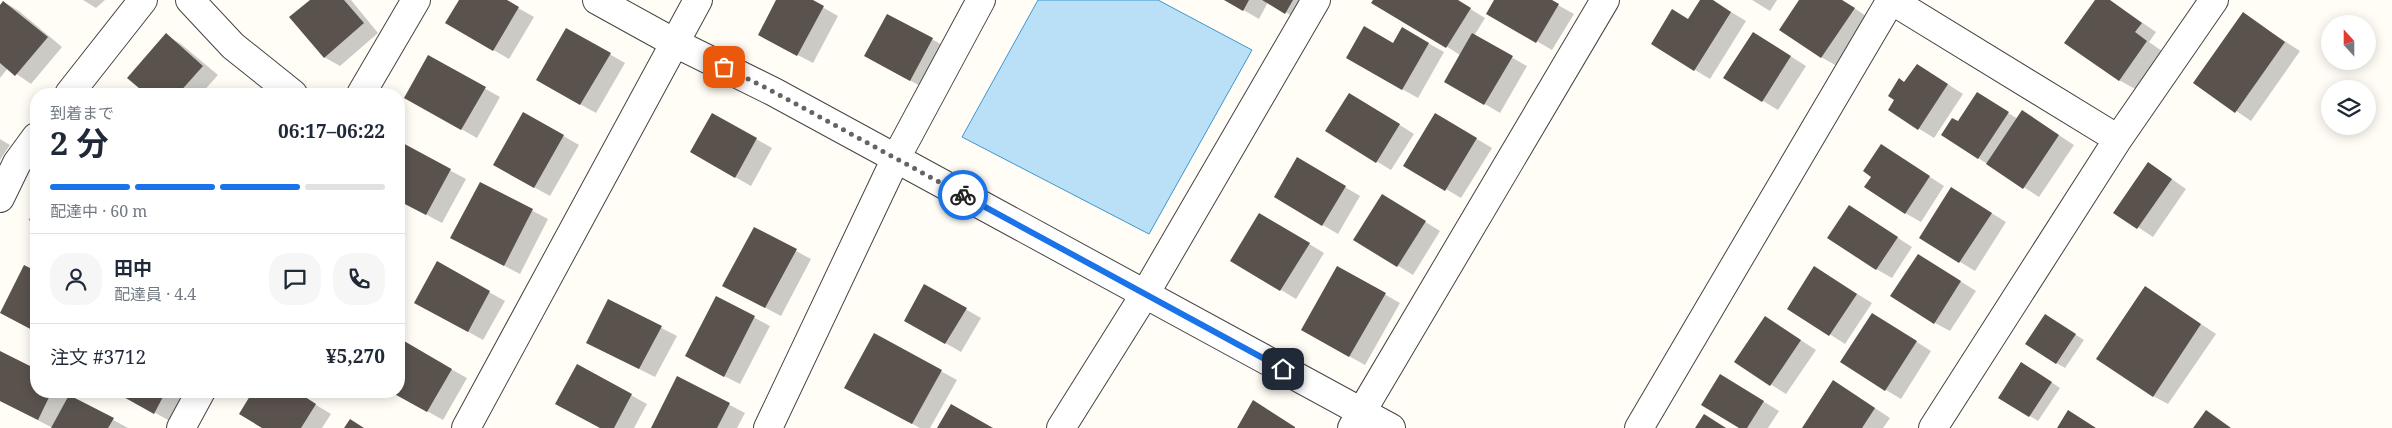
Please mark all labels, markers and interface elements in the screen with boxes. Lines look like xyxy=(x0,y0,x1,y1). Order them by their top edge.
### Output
north arrow xyxy=(2321,15,2376,70)
map controls xyxy=(2321,15,2376,135)
pin xyxy=(703,46,745,88)
icon: bag xyxy=(710,53,738,81)
button: layers xyxy=(2321,80,2376,135)
text: 到着まで xyxy=(50,102,114,124)
text: 06:17–06:22 xyxy=(278,118,385,144)
text: 2 分 xyxy=(50,121,108,164)
courier xyxy=(938,170,988,220)
icon: bike xyxy=(949,181,977,209)
text: 配達中 · 60 m xyxy=(50,200,148,222)
button: person xyxy=(50,253,102,305)
button: chat xyxy=(269,253,321,305)
button: phone xyxy=(333,253,385,305)
text: 田中 xyxy=(114,255,152,281)
text: 配達員 · 4.4 xyxy=(114,283,196,305)
text: ¥5,270 xyxy=(326,343,385,369)
text: 注文 #3712 xyxy=(50,344,146,370)
pin xyxy=(1262,348,1304,390)
icon: home xyxy=(1269,355,1297,383)

